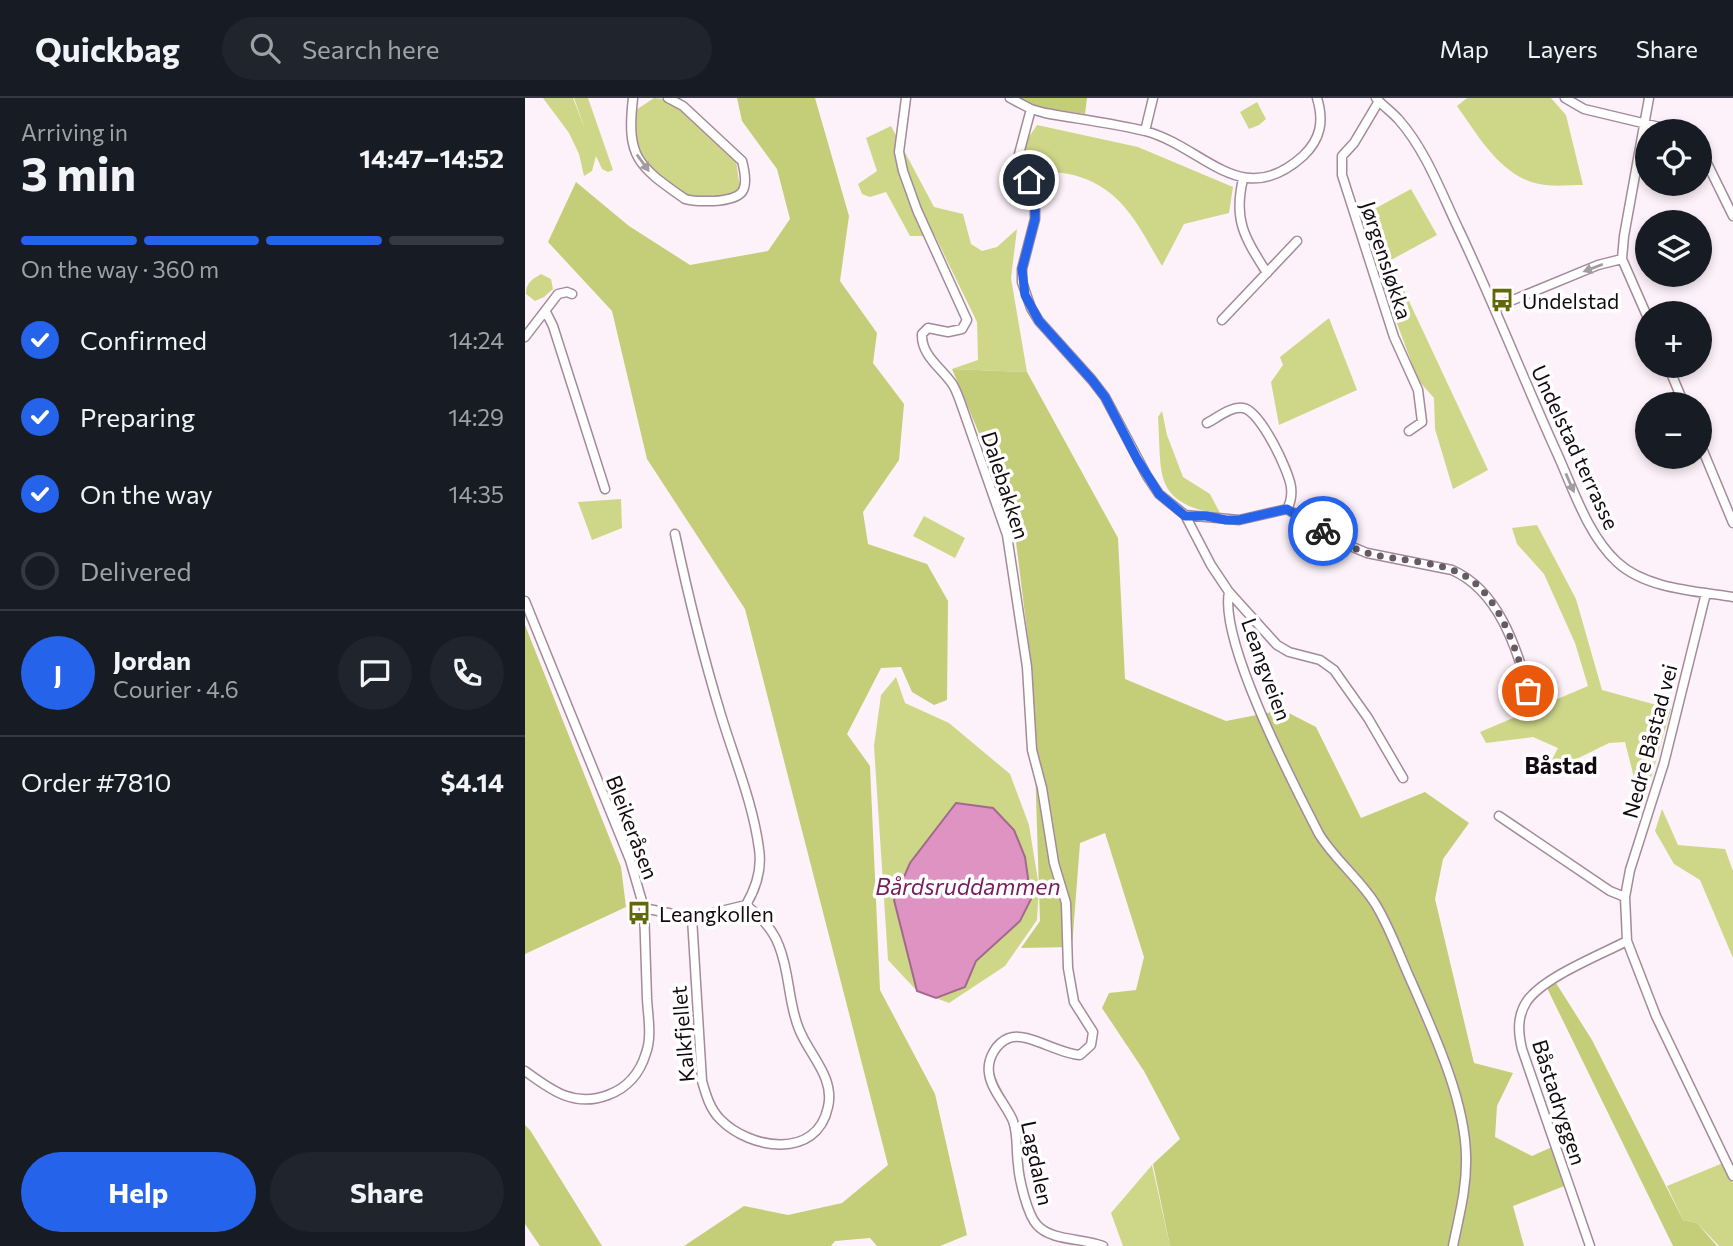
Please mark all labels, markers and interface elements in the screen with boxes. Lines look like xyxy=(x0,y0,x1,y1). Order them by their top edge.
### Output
search box xyxy=(222,17,712,80)
text: Quickbag xyxy=(35,28,180,69)
icon: search xyxy=(246,29,284,67)
text: Search here xyxy=(302,33,439,64)
text: Map xyxy=(1440,34,1489,63)
text: Layers xyxy=(1527,34,1598,63)
text: Share xyxy=(1636,34,1698,63)
text: Arriving in xyxy=(21,118,128,146)
map controls xyxy=(1635,119,1712,469)
button: locate xyxy=(1635,119,1712,196)
text: 14:47–14:52 xyxy=(359,142,504,173)
text: 3 min xyxy=(21,144,136,200)
pin xyxy=(999,150,1059,210)
one-way arrow xyxy=(636,153,650,172)
icon: home xyxy=(1010,161,1048,199)
street label: Jørgensløkka xyxy=(1356,198,1418,322)
button: layers xyxy=(1635,210,1712,287)
text: On the way · 360 m xyxy=(21,255,219,283)
one-way arrow xyxy=(1583,263,1604,274)
bus stop icon: Undelstad xyxy=(1488,286,1516,314)
place label: Undelstad xyxy=(1522,288,1619,313)
button: + xyxy=(1635,301,1712,378)
icon: check xyxy=(21,321,59,359)
text: Confirmed xyxy=(80,324,207,355)
text: 14:24 xyxy=(449,326,504,354)
street label: Undelstad terrasse xyxy=(1527,361,1625,533)
button: − xyxy=(1635,392,1712,469)
icon: check xyxy=(21,398,59,436)
text: Preparing xyxy=(80,401,195,432)
text: 14:29 xyxy=(448,403,504,431)
street label: Dalebakken xyxy=(977,428,1035,542)
one-way arrow xyxy=(1564,473,1576,493)
icon: check xyxy=(21,475,59,513)
text: On the way xyxy=(80,478,213,509)
text: 14:35 xyxy=(449,480,504,508)
courier xyxy=(1288,496,1358,566)
icon: bike xyxy=(1304,512,1342,550)
text: Delivered xyxy=(80,555,191,586)
street label: Leangveien xyxy=(1237,614,1297,724)
button: chat xyxy=(338,636,412,710)
button: phone xyxy=(430,636,504,710)
text: Jordan xyxy=(113,644,191,675)
text: J xyxy=(54,658,62,689)
pin xyxy=(1498,661,1558,721)
street label: Nedre Båstad vei xyxy=(1616,661,1682,821)
icon: bag xyxy=(1509,672,1547,710)
text: Courier · 4.6 xyxy=(113,675,239,703)
district label: Båstad xyxy=(1524,751,1598,779)
text: Order #7810 xyxy=(21,766,172,797)
text: $4.14 xyxy=(441,766,504,797)
street label: Bleikeråsen xyxy=(602,772,664,882)
water label: Bårdsruddammen xyxy=(875,872,1061,900)
bus stop icon: Leangkollen xyxy=(625,899,653,927)
place label: Leangkollen xyxy=(659,901,774,926)
street label: Kalkfjellet xyxy=(665,985,699,1083)
street label: Båstadryggen xyxy=(1528,1036,1592,1168)
street label: Lagdalen xyxy=(1017,1118,1059,1208)
button: Help xyxy=(21,1152,256,1232)
button: Share xyxy=(270,1152,504,1232)

